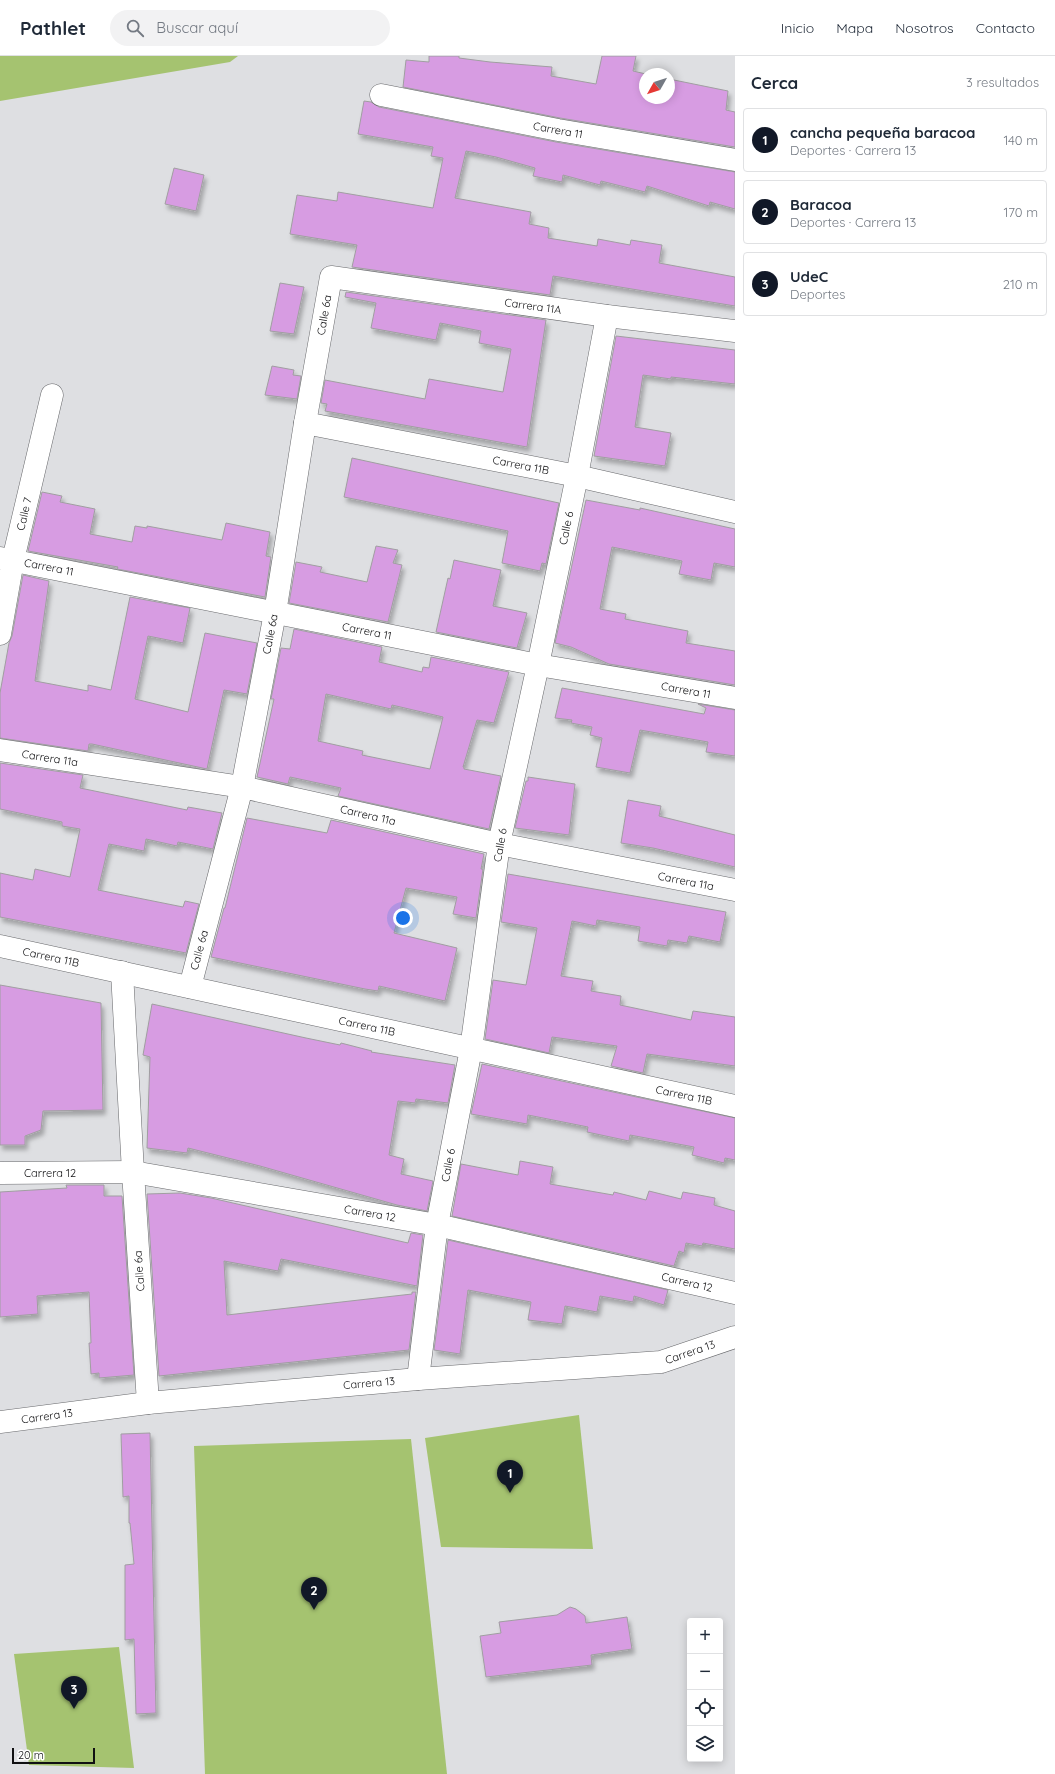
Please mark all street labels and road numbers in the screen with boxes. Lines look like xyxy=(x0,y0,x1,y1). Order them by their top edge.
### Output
street label: Carrera 11 xyxy=(532,119,584,141)
street label: Calle 6a xyxy=(314,294,334,336)
street label: Carrera 11A xyxy=(504,295,562,317)
street label: Carrera 11B xyxy=(492,453,550,477)
street label: Calle 7 xyxy=(13,496,35,532)
street label: Calle 6 xyxy=(556,510,576,546)
street label: Carrera 11 xyxy=(23,555,75,579)
street label: Calle 6a xyxy=(259,613,281,655)
street label: Carrera 11 xyxy=(341,619,393,643)
street label: Carrera 11 xyxy=(660,679,712,701)
street label: Carrera 11a xyxy=(21,747,79,769)
street label: Carrera 11a xyxy=(339,802,397,828)
street label: Calle 6 xyxy=(490,827,510,863)
street label: Carrera 11a xyxy=(657,869,715,893)
street label: Calle 6a xyxy=(187,929,211,971)
street label: Carrera 11B xyxy=(21,944,81,970)
street label: Carrera 11B xyxy=(337,1013,397,1039)
street label: Carrera 11B xyxy=(654,1082,714,1108)
street label: Calle 6 xyxy=(438,1147,458,1183)
street label: Carrera 12 xyxy=(24,1166,76,1180)
street label: Carrera 12 xyxy=(343,1202,397,1224)
street label: Calle 6a xyxy=(131,1250,147,1292)
street label: Carrera 12 xyxy=(660,1269,714,1295)
street label: Carrera 13 xyxy=(663,1337,717,1367)
street label: Carrera 13 xyxy=(343,1374,396,1392)
street label: Carrera 13 xyxy=(20,1405,74,1427)

